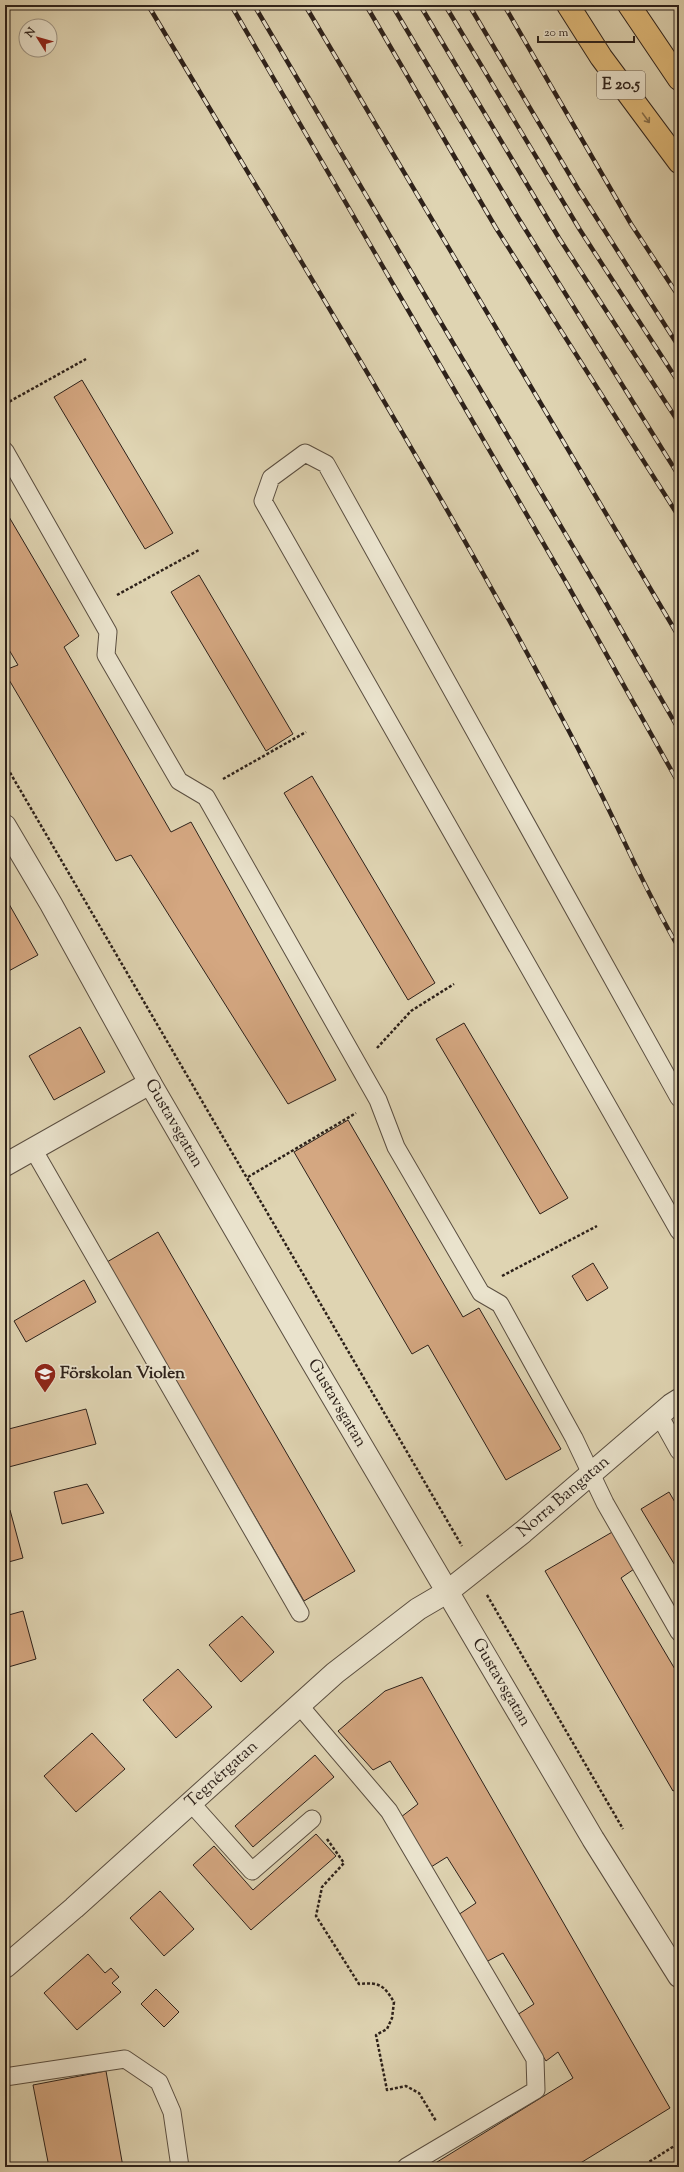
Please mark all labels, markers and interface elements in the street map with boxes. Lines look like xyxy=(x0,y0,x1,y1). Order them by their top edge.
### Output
north arrow xyxy=(18,18,58,58)
scale bar xyxy=(538,18,634,44)
text: N xyxy=(21,24,40,42)
text: 20 m xyxy=(544,24,569,42)
road number: E 20.5 xyxy=(597,71,645,99)
one-way arrow xyxy=(642,112,650,123)
street label: Gustavsgatan xyxy=(138,1075,209,1172)
street label: Gustavsgatan xyxy=(301,1355,372,1452)
school or university icon: Förskolan Violen xyxy=(32,1361,58,1394)
place label: Förskolan Violen xyxy=(60,1362,186,1386)
street label: Norra Bangatan xyxy=(512,1450,615,1544)
street label: Gustavsgatan xyxy=(465,1634,536,1732)
street label: Tegnérgatan xyxy=(180,1735,264,1814)

